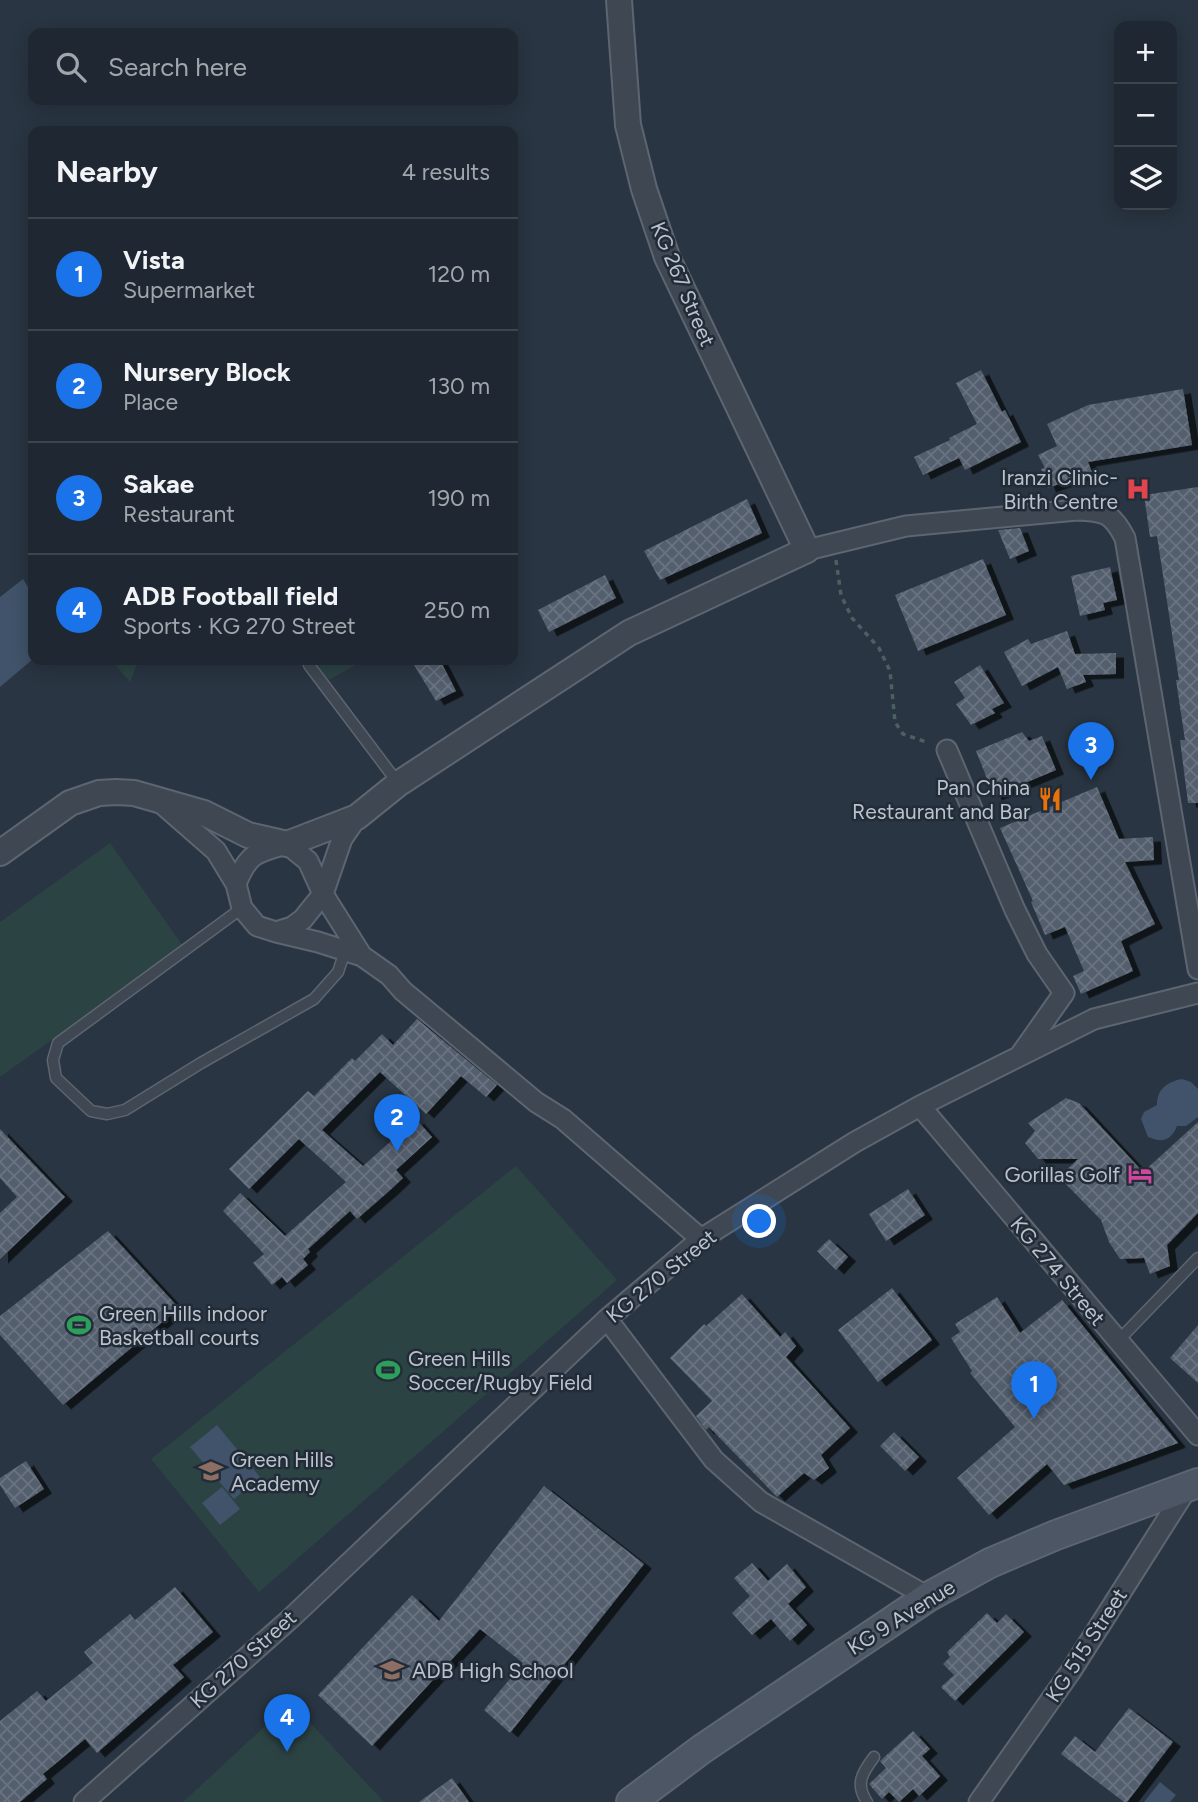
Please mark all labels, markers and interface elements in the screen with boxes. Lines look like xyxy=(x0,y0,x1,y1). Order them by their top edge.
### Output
map controls xyxy=(1114,21,1177,210)
button: + xyxy=(1114,21,1177,84)
search box xyxy=(28,28,518,105)
icon: search xyxy=(52,48,90,86)
text: Search here xyxy=(108,51,247,83)
button: − xyxy=(1114,84,1177,147)
button: layers xyxy=(1114,147,1177,210)
text: Nearby xyxy=(56,153,158,190)
text: 4 results xyxy=(402,158,490,186)
street label: KG 267 Street xyxy=(646,218,720,350)
text: Vista xyxy=(123,244,185,276)
text: 1 xyxy=(74,260,84,288)
text: 120 m xyxy=(428,260,490,288)
text: Supermarket xyxy=(123,276,255,304)
text: Nursery Block xyxy=(123,356,291,388)
text: 2 xyxy=(72,372,86,400)
text: 130 m xyxy=(428,372,490,400)
text: Place xyxy=(123,388,178,416)
place label: Iranzi Clinic- Birth Centre xyxy=(1001,465,1118,514)
text: Sakae xyxy=(123,468,194,500)
hospital icon: Iranzi Clinic- Birth Centre xyxy=(1124,475,1152,503)
text: 3 xyxy=(73,484,85,512)
text: 190 m xyxy=(427,484,490,512)
text: Restaurant xyxy=(123,500,235,528)
text: ADB Football field xyxy=(123,580,338,612)
text: 4 xyxy=(72,596,86,624)
text: 250 m xyxy=(424,596,490,624)
text: Sports · KG 270 Street xyxy=(123,612,356,640)
pin: 3 xyxy=(1068,722,1114,780)
place label: Pan China Restaurant and Bar xyxy=(852,775,1030,824)
restaurant icon: Pan China Restaurant and Bar xyxy=(1036,785,1064,813)
pin: 2 xyxy=(374,1094,420,1152)
hotel icon: Gorillas Golf xyxy=(1126,1160,1154,1188)
place label: Gorillas Golf xyxy=(1004,1162,1120,1187)
your location xyxy=(742,1204,776,1238)
street label: KG 274 Street xyxy=(1005,1212,1111,1330)
street label: KG 270 Street xyxy=(601,1224,721,1328)
place label: Green Hills indoor Basketball courts xyxy=(99,1301,267,1350)
sports icon: Green Hills indoor Basketball courts xyxy=(65,1311,93,1339)
place label: Green Hills Soccer/Rugby Field xyxy=(408,1346,593,1395)
sports icon: Green Hills Soccer/Rugby Field xyxy=(374,1356,402,1384)
pin: 1 xyxy=(1011,1361,1057,1419)
place label: Green Hills Academy xyxy=(231,1447,334,1496)
school or university icon: Green Hills Academy xyxy=(197,1457,225,1485)
street label: KG 9 Avenue xyxy=(843,1574,959,1660)
street label: KG 515 Street xyxy=(1040,1583,1132,1707)
street label: KG 270 Street xyxy=(185,1605,301,1713)
school or university icon: ADB High School xyxy=(378,1656,406,1684)
place label: ADB High School xyxy=(412,1658,574,1683)
pin: 4 xyxy=(264,1694,310,1752)

